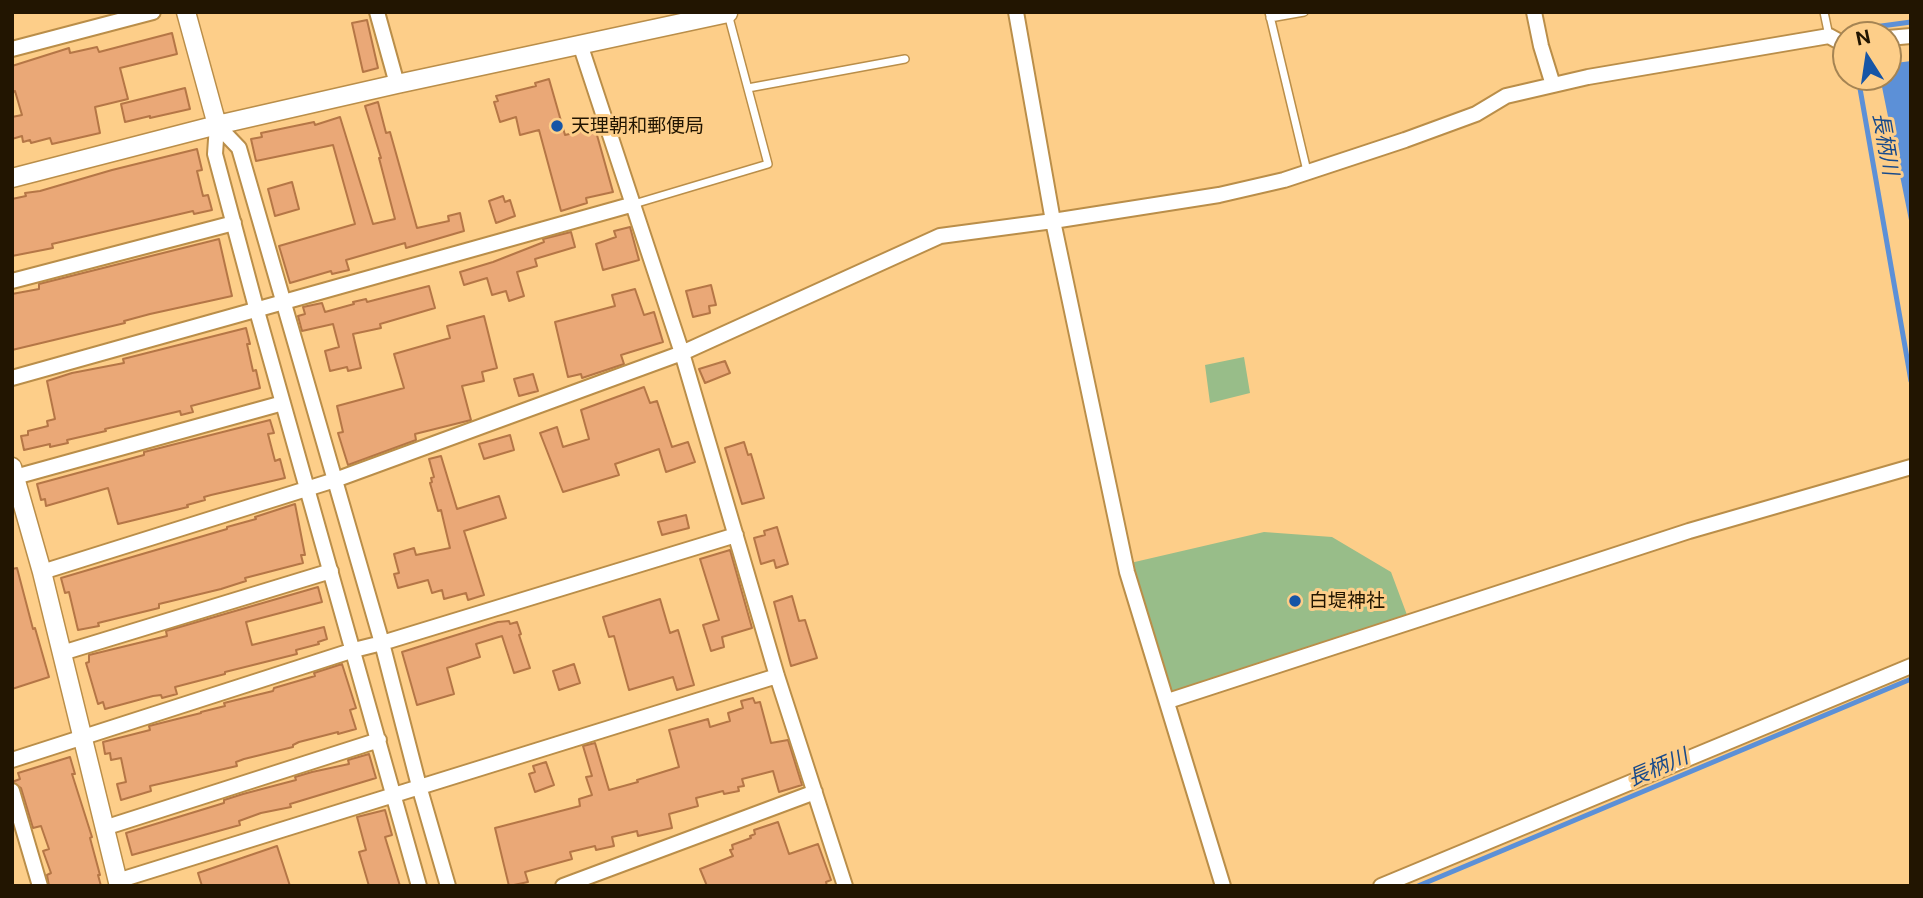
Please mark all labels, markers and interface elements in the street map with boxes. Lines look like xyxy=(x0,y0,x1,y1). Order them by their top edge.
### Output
north arrow xyxy=(1832,21,1902,91)
text: N xyxy=(1853,25,1873,50)
water label: 長柄川 xyxy=(1867,111,1903,177)
place label: 天理朝和郵便局 xyxy=(571,115,704,137)
marker: 天理朝和郵便局 xyxy=(549,118,565,134)
place label: 白堤神社 xyxy=(1309,590,1385,612)
marker: 白堤神社 xyxy=(1287,593,1303,609)
water label: 長柄川 xyxy=(1624,744,1692,792)

